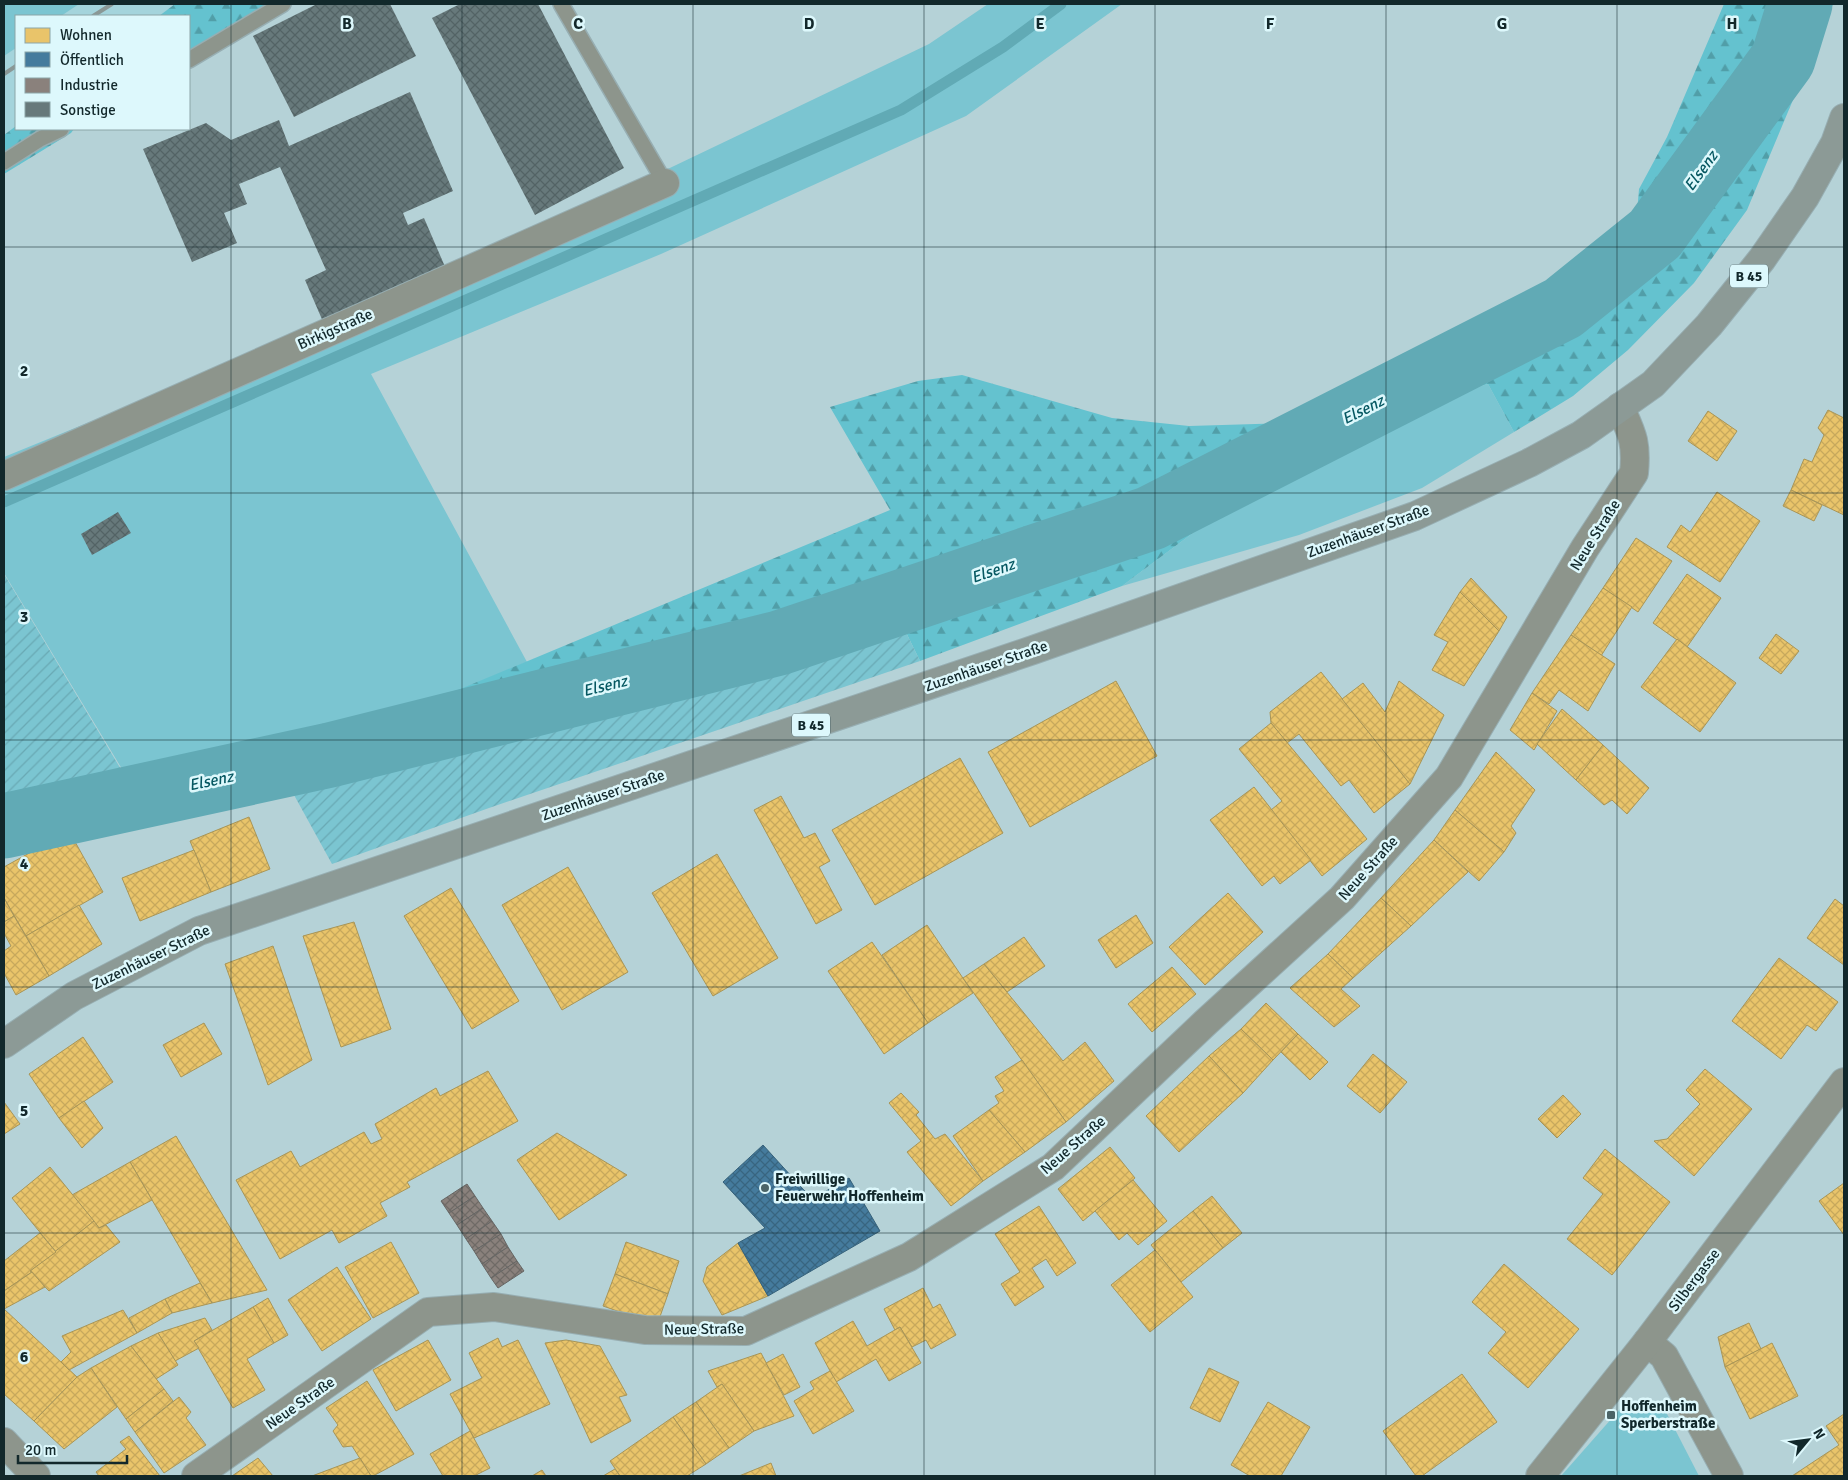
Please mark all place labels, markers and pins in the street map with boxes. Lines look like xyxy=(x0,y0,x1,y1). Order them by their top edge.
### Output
place label: Freiwillige Feuerwehr Hoffenheim xyxy=(775,1170,924,1205)
marker: Freiwillige Feuerwehr Hoffenheim xyxy=(759,1182,771,1194)
place label: Hoffenheim Sperberstraße xyxy=(1621,1397,1715,1432)
marker: Hoffenheim Sperberstraße xyxy=(1605,1409,1617,1421)

